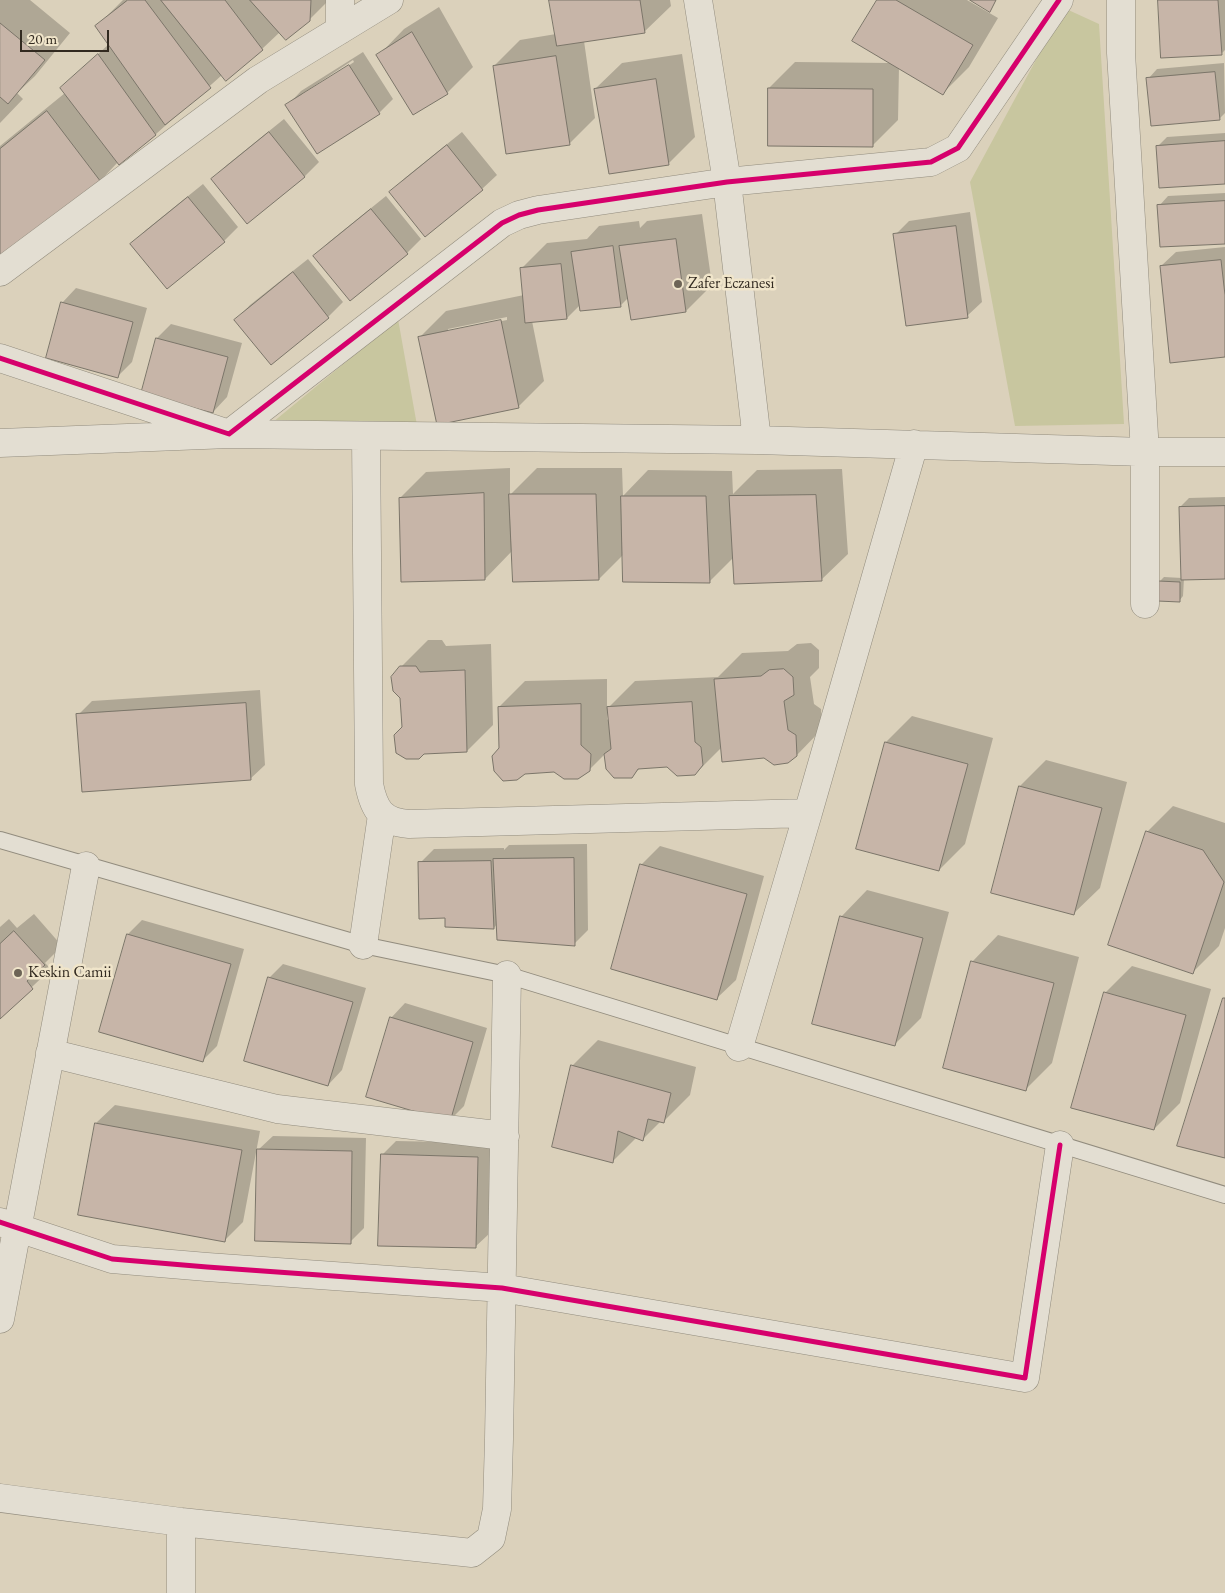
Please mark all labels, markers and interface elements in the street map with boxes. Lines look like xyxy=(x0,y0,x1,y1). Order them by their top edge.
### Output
scale bar xyxy=(22,20,111,52)
text: 20 m xyxy=(28,29,57,48)
place label: Zafer Eczanesi xyxy=(688,274,774,294)
marker: Zafer Eczanesi xyxy=(672,278,684,290)
place label: Keskin Camii xyxy=(28,963,111,983)
marker: Keskin Camii xyxy=(12,967,24,979)

